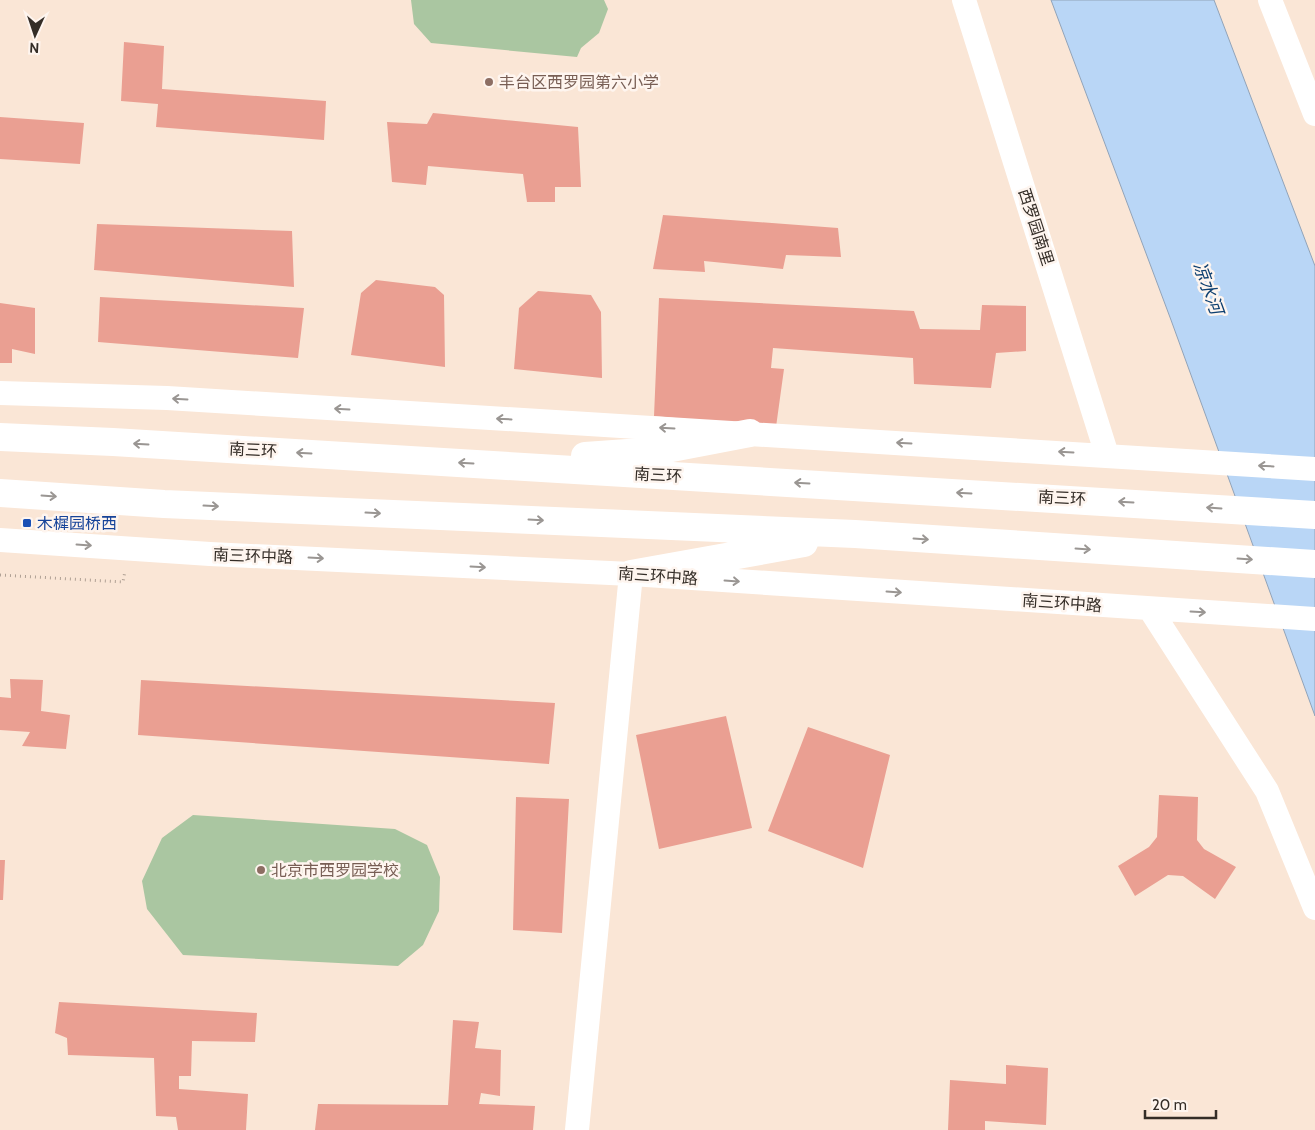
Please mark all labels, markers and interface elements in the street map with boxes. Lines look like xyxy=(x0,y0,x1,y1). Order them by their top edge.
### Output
north arrow xyxy=(10,10,60,60)
text: N xyxy=(29,39,40,57)
place label: 丰台区西罗园第六小学 xyxy=(499,73,659,92)
marker: 丰台区西罗园第六小学 xyxy=(483,76,495,88)
street label: 西罗园南里 xyxy=(1015,186,1057,268)
water label: 凉水河 xyxy=(1188,259,1229,320)
one-way arrow xyxy=(172,395,188,404)
one-way arrow xyxy=(334,404,350,413)
one-way arrow xyxy=(497,414,513,423)
one-way arrow xyxy=(659,424,675,433)
one-way arrow xyxy=(896,438,912,447)
one-way arrow xyxy=(134,439,150,448)
street label: 南三环 xyxy=(229,439,277,461)
one-way arrow xyxy=(1059,448,1075,457)
one-way arrow xyxy=(296,449,312,458)
one-way arrow xyxy=(458,459,474,468)
one-way arrow xyxy=(1259,462,1275,471)
street label: 南三环 xyxy=(634,464,682,486)
one-way arrow xyxy=(794,479,810,488)
street label: 南三环 xyxy=(1038,487,1086,509)
one-way arrow xyxy=(957,488,973,497)
one-way arrow xyxy=(40,491,56,500)
one-way arrow xyxy=(1119,498,1135,507)
one-way arrow xyxy=(203,501,219,510)
one-way arrow xyxy=(1206,503,1222,513)
one-way arrow xyxy=(364,508,381,518)
place label: 木樨园桥西 xyxy=(37,514,117,533)
one-way arrow xyxy=(527,516,543,525)
marker: 木樨园桥西 xyxy=(21,517,33,529)
one-way arrow xyxy=(913,534,929,543)
one-way arrow xyxy=(75,540,91,550)
one-way arrow xyxy=(1075,544,1091,553)
street label: 南三环中路 xyxy=(213,545,293,567)
one-way arrow xyxy=(307,554,323,563)
one-way arrow xyxy=(1236,555,1252,564)
one-way arrow xyxy=(470,562,486,571)
street label: 南三环中路 xyxy=(617,564,699,588)
one-way arrow xyxy=(723,576,739,586)
one-way arrow xyxy=(885,587,901,596)
street label: 南三环中路 xyxy=(1021,591,1103,615)
one-way arrow xyxy=(1190,607,1206,616)
place label: 北京市西罗园学校 xyxy=(271,861,399,880)
marker: 北京市西罗园学校 xyxy=(255,864,267,876)
scale bar xyxy=(1145,1088,1216,1120)
text: 20 m xyxy=(1152,1096,1187,1114)

